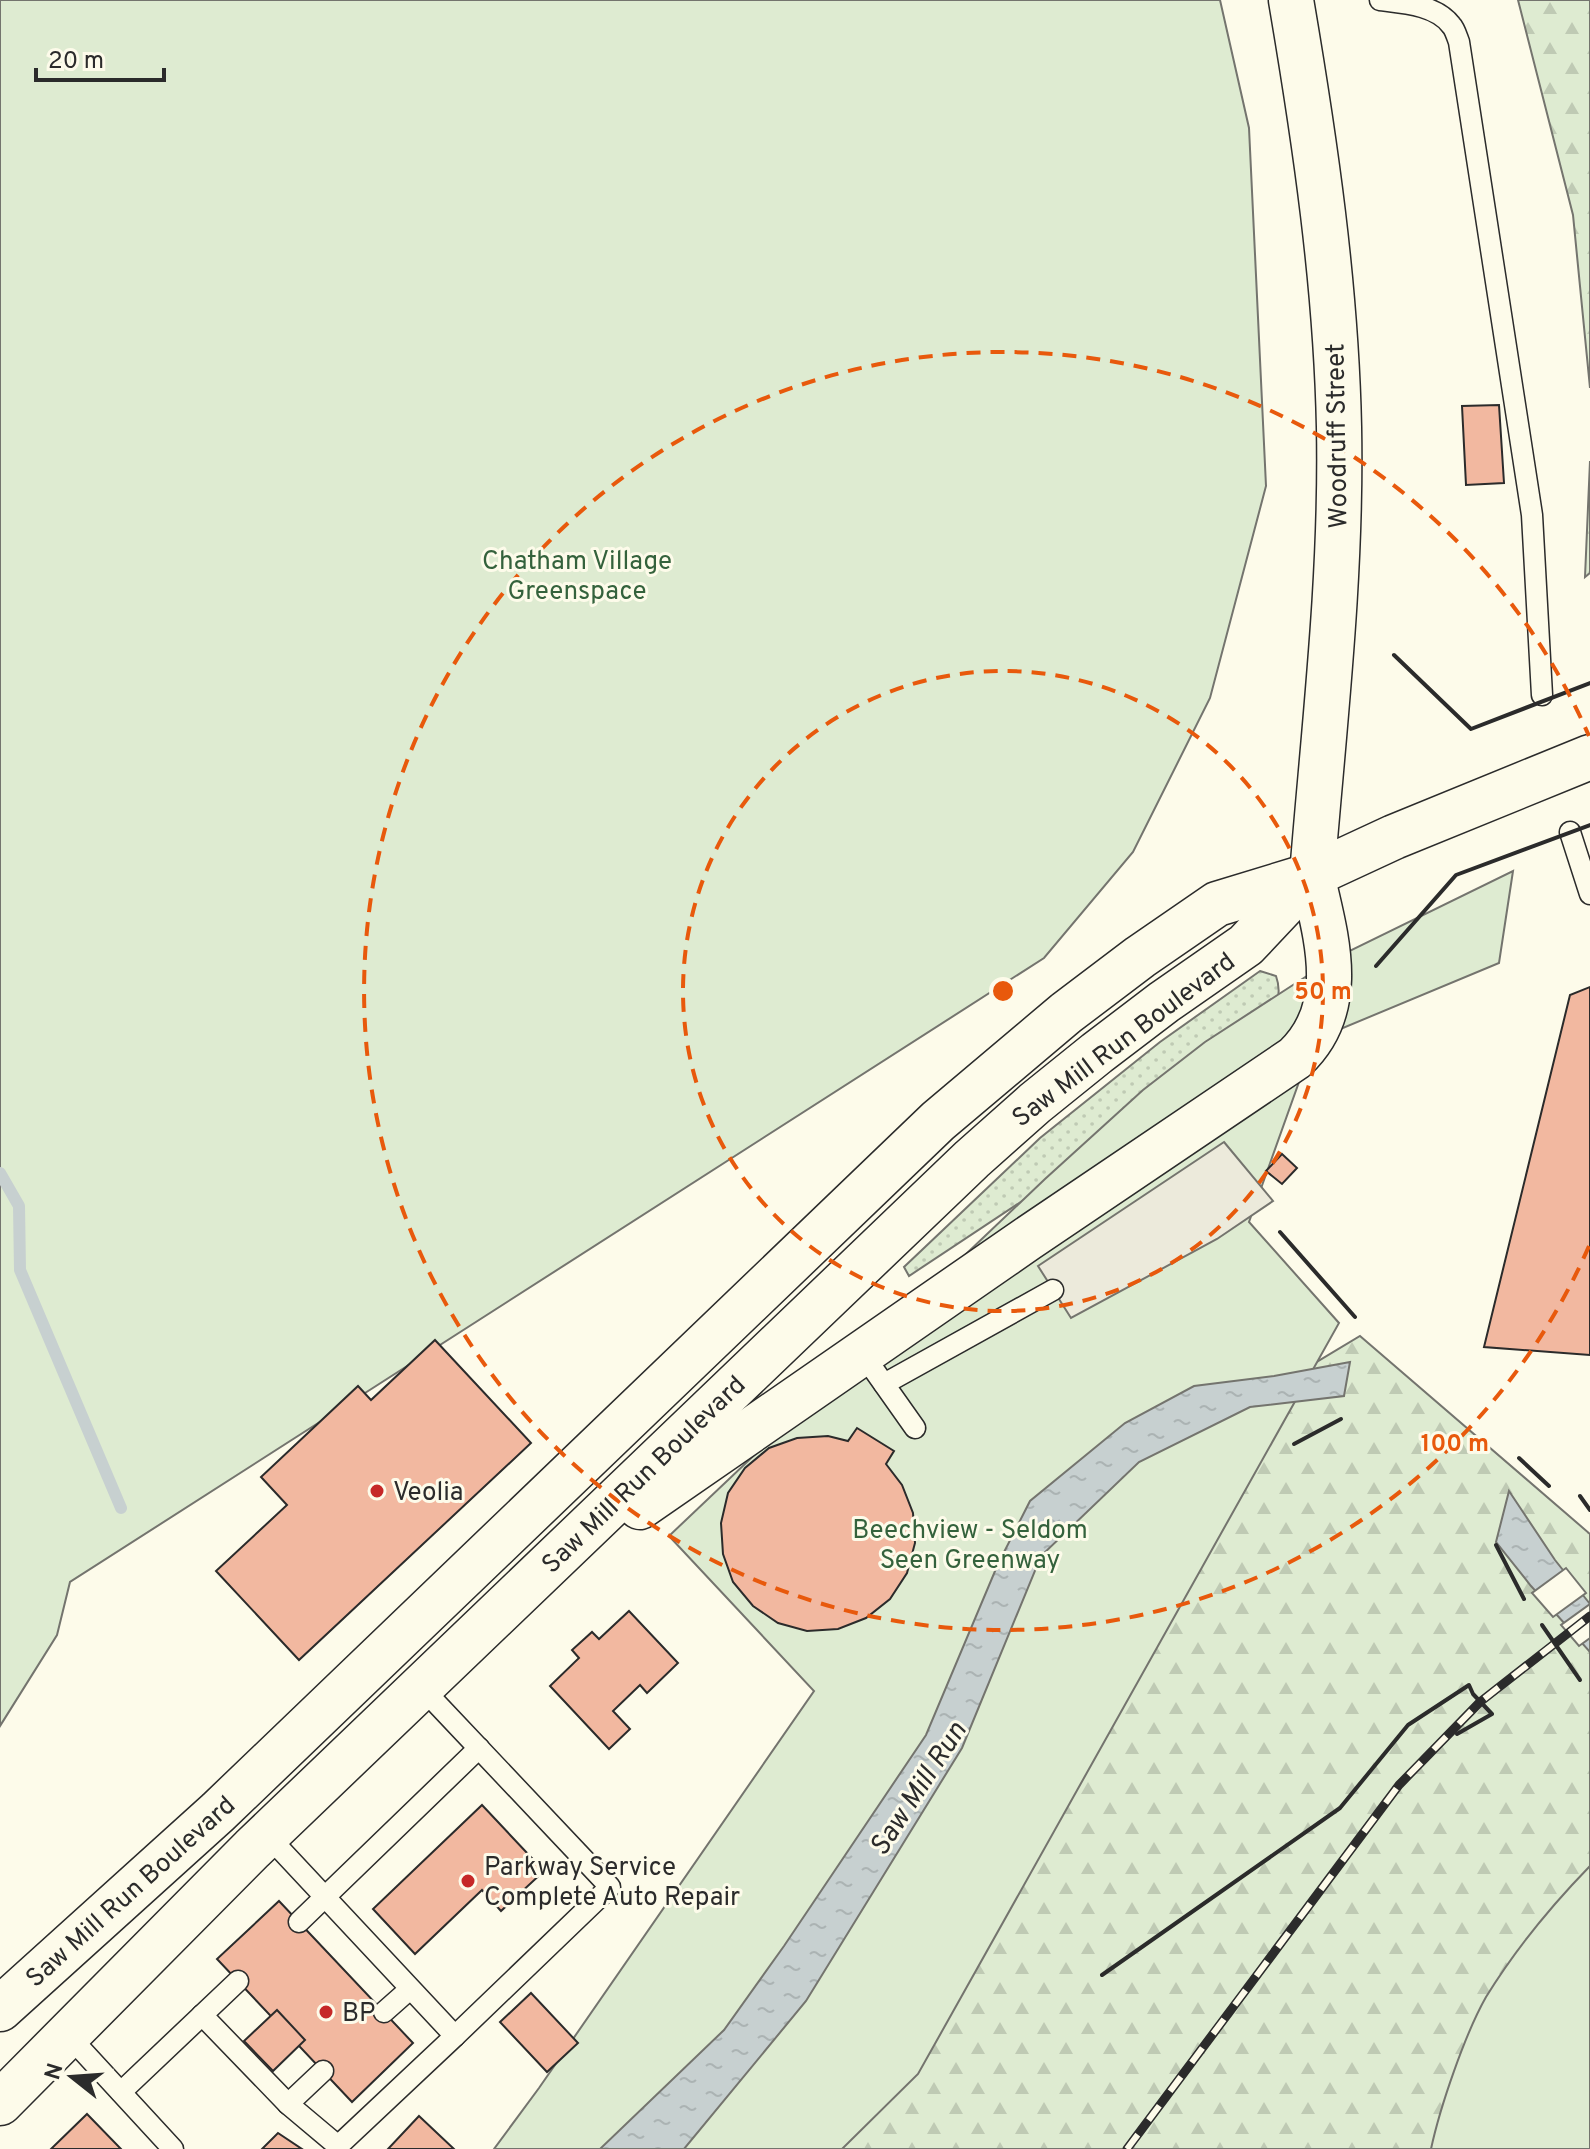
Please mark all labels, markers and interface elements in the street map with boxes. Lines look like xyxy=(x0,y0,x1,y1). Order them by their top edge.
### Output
scale bar xyxy=(36,32,164,82)
text: 20 m xyxy=(48,47,104,77)
street label: Woodruff Street xyxy=(1320,343,1357,529)
park label: Chatham Village Greenspace xyxy=(482,546,672,609)
street label: Saw Mill Run Boulevard xyxy=(1006,946,1243,1136)
centre of rings xyxy=(989,977,1017,1005)
text: 50 m xyxy=(1294,978,1352,1008)
street label: Saw Mill Run Boulevard xyxy=(536,1370,754,1582)
text: 100 m xyxy=(1421,1430,1489,1460)
place label: Veolia xyxy=(393,1477,464,1510)
marker: Veolia xyxy=(368,1482,386,1500)
park label: Beechview - Seldom Seen Greenway xyxy=(852,1515,1088,1578)
water label: Saw Mill Run xyxy=(863,1716,976,1864)
street label: Saw Mill Run Boulevard xyxy=(20,1790,243,1996)
place label: Parkway Service Complete Auto Repair xyxy=(484,1852,740,1915)
marker: Parkway Service Complete Auto Repair xyxy=(459,1872,477,1890)
place label: BP xyxy=(342,1998,375,2031)
marker: BP xyxy=(317,2003,335,2021)
north arrow xyxy=(32,2037,112,2117)
text: N xyxy=(40,2060,70,2083)

